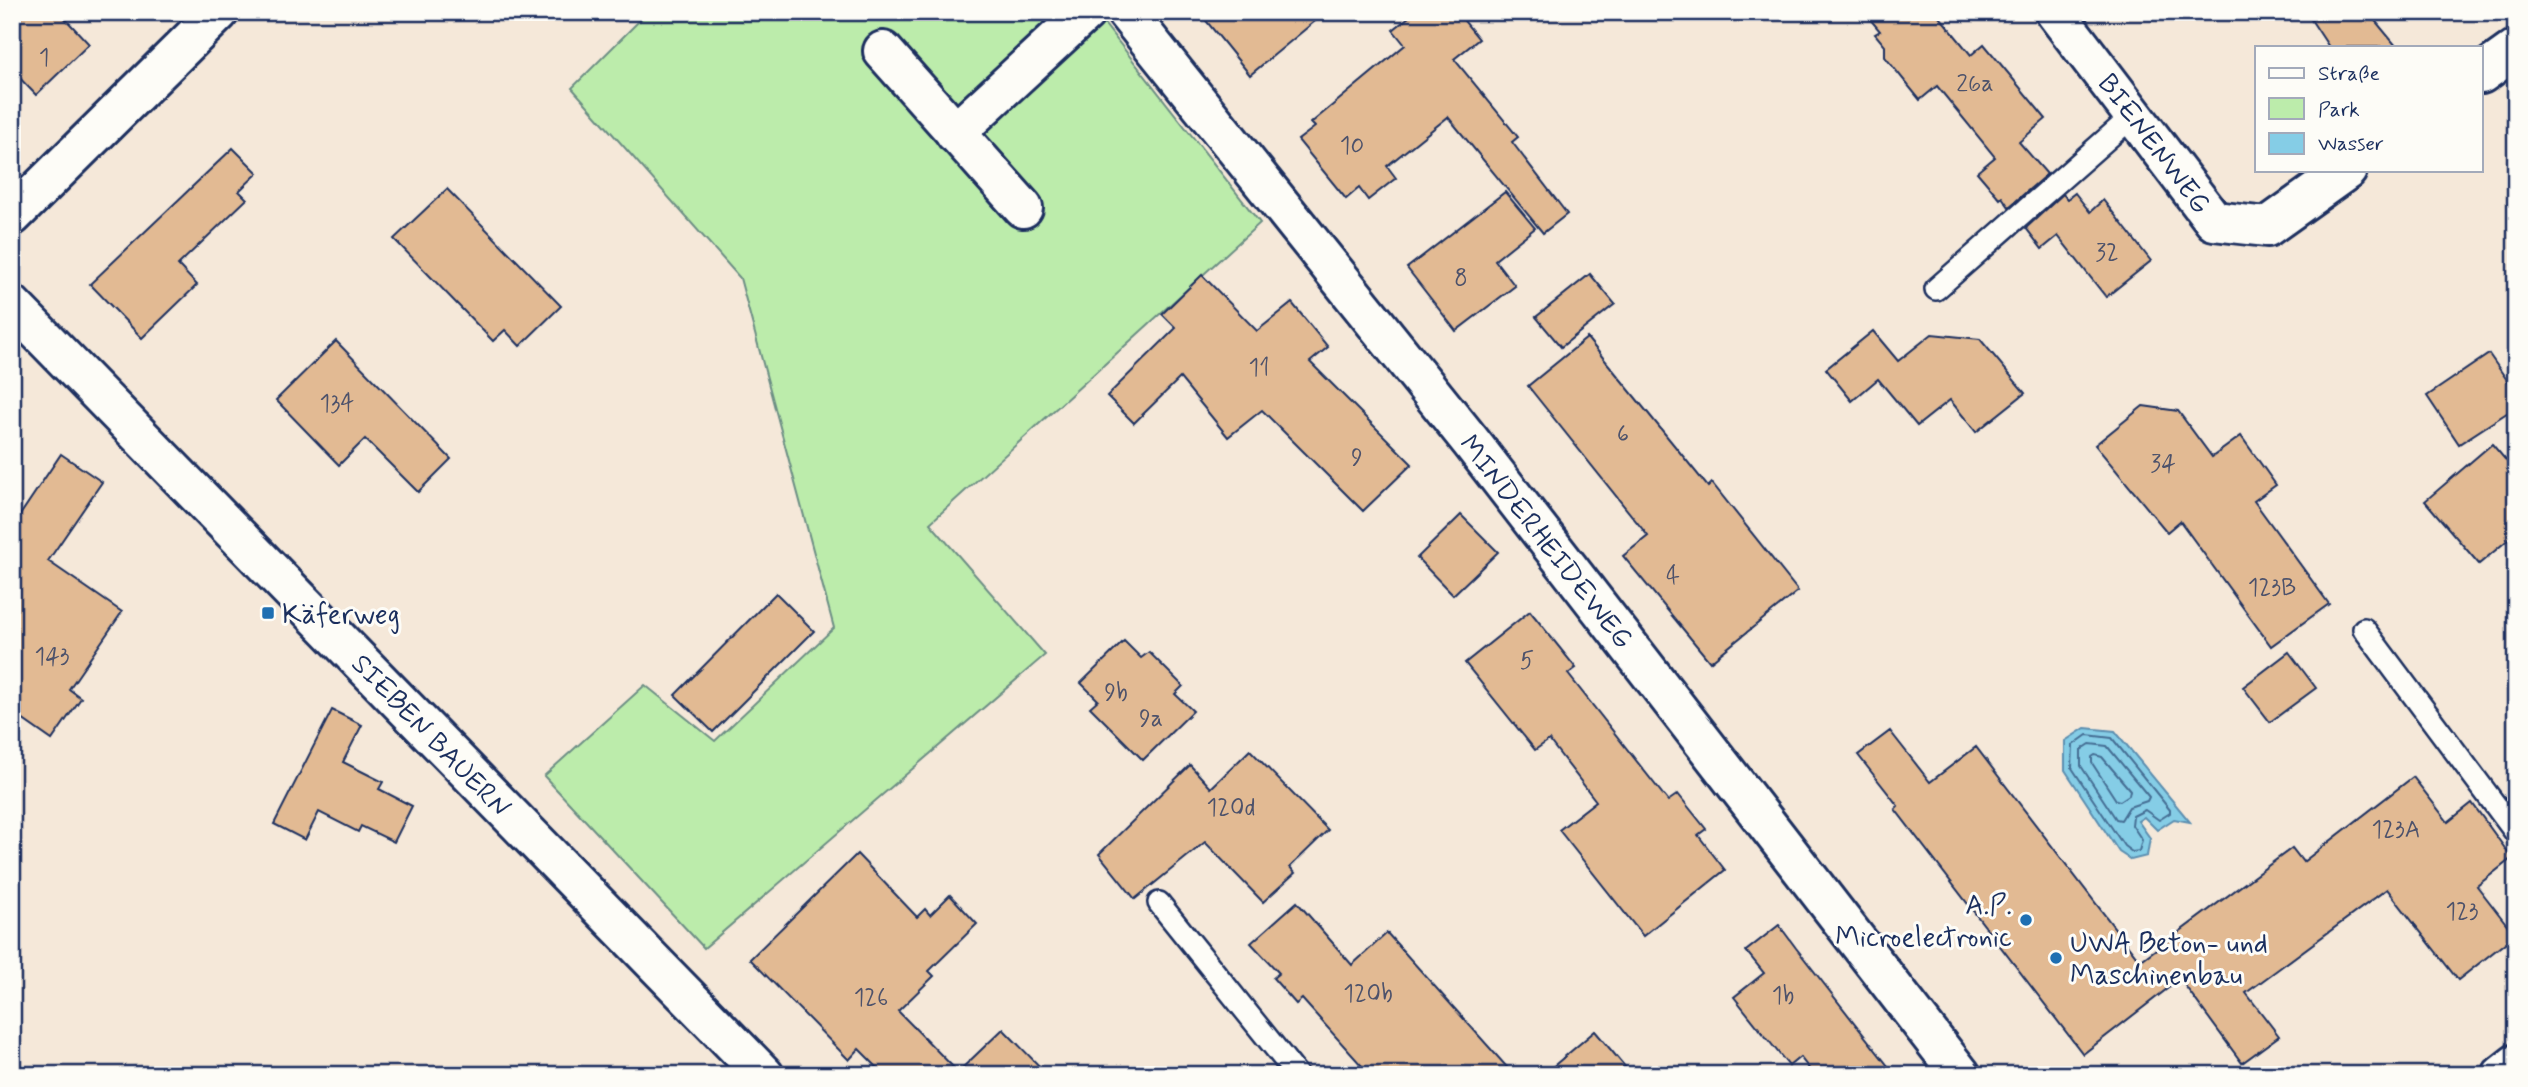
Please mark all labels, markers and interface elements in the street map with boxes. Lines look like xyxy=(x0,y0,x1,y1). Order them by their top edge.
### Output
house number: 1 xyxy=(39,43,49,74)
legend xyxy=(2255,46,2482,172)
text: Straße xyxy=(2318,60,2380,88)
street label: BIENENWEG xyxy=(2088,67,2218,222)
house number: 26a xyxy=(1956,69,1994,100)
text: Park xyxy=(2318,96,2360,124)
text: Wasser xyxy=(2318,130,2384,158)
house number: 10 xyxy=(1340,131,1364,162)
house number: 32 xyxy=(2095,238,2119,269)
house number: 8 xyxy=(1454,263,1468,294)
house number: 11 xyxy=(1248,353,1270,384)
house number: 134 xyxy=(319,389,355,420)
house number: 6 xyxy=(1617,419,1629,450)
street label: MINDERHEIDEWEG xyxy=(1450,428,1640,657)
house number: 9 xyxy=(1351,443,1363,474)
house number: 34 xyxy=(2150,449,2176,480)
house number: 4 xyxy=(1666,561,1680,592)
house number: 123B xyxy=(2248,573,2296,604)
place label: Käferweg xyxy=(282,597,400,634)
marker: Käferweg xyxy=(260,605,276,621)
house number: 143 xyxy=(34,642,70,673)
house number: 5 xyxy=(1520,646,1534,677)
street label: SIEBEN BAUERN xyxy=(342,647,518,827)
house number: 9b xyxy=(1104,678,1128,709)
house number: 9a xyxy=(1139,704,1163,735)
house number: 120d xyxy=(1207,793,1255,824)
house number: 123A xyxy=(2372,815,2420,846)
place label: A.P. Microelectronic xyxy=(1835,888,2012,957)
house number: 123 xyxy=(2445,897,2479,928)
marker: A.P. Microelectronic xyxy=(2018,912,2034,928)
place label: UWA Beton- und Maschinenbau xyxy=(2070,926,2268,995)
marker: UWA Beton- und Maschinenbau xyxy=(2048,950,2064,966)
house number: 120b xyxy=(1343,979,1393,1010)
house number: 1b xyxy=(1772,981,1794,1012)
house number: 126 xyxy=(854,983,888,1014)

